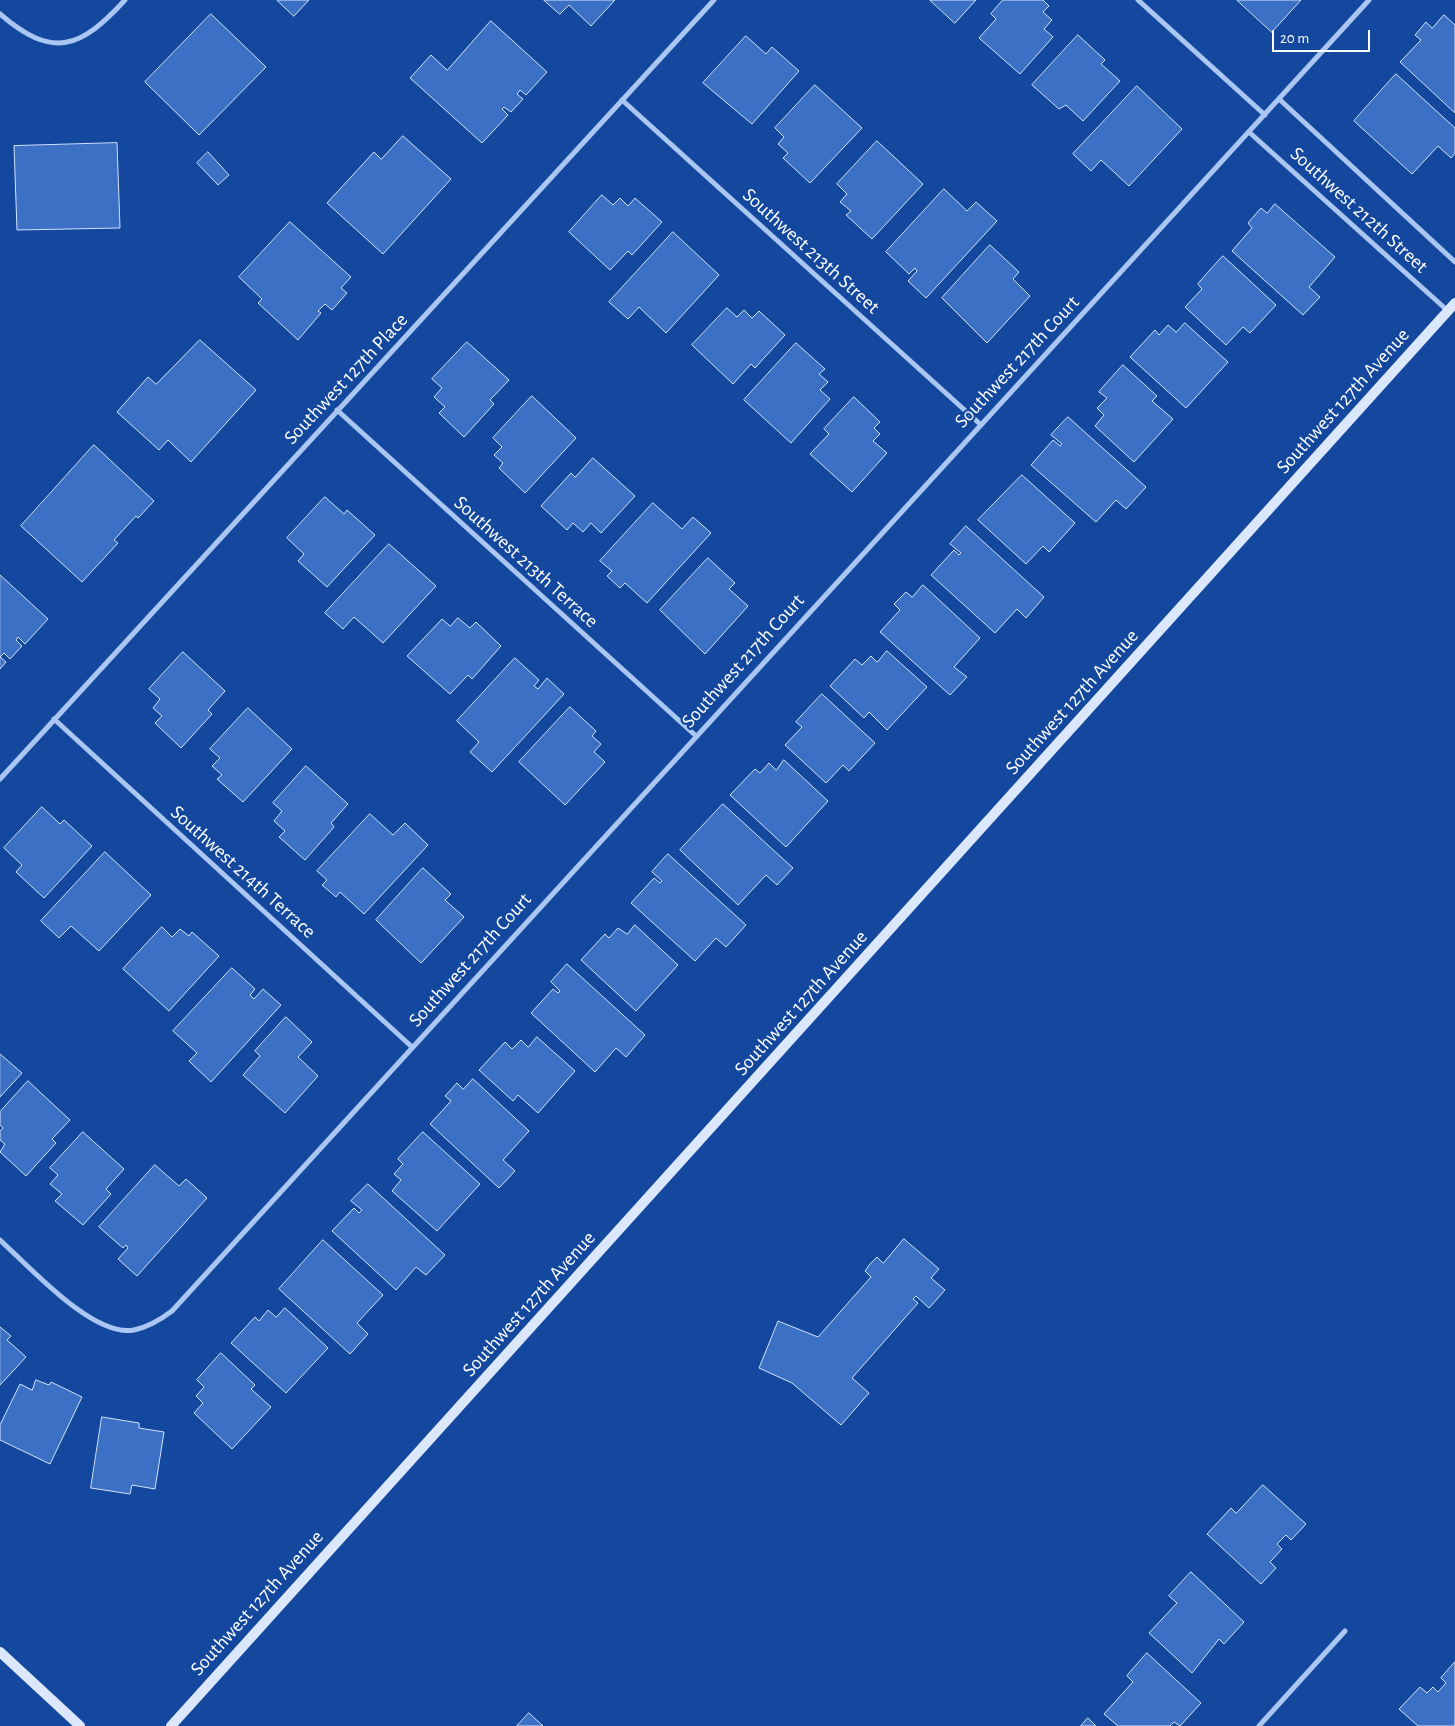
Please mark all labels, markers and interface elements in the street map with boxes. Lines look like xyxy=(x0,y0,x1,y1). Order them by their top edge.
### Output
scale bar xyxy=(1275,20,1372,52)
text: 20 m xyxy=(1280,31,1309,46)
street label: Southwest 212th Street xyxy=(1285,142,1433,278)
street label: Southwest 213th Street xyxy=(737,183,885,319)
street label: Southwest 217th Court xyxy=(950,291,1084,433)
street label: Southwest 127th Place xyxy=(279,308,413,450)
street label: Southwest 127th Avenue xyxy=(1271,323,1415,479)
street label: Southwest 213th Terrace xyxy=(449,491,603,633)
street label: Southwest 217th Court xyxy=(677,589,809,733)
street label: Southwest 127th Avenue xyxy=(1000,624,1144,780)
street label: Southwest 214th Terrace xyxy=(165,800,321,944)
street label: Southwest 217th Court xyxy=(404,888,536,1032)
street label: Southwest 127th Avenue xyxy=(729,925,873,1081)
street label: Southwest 127th Avenue xyxy=(457,1226,601,1382)
street label: Southwest 127th Avenue xyxy=(185,1525,329,1681)

